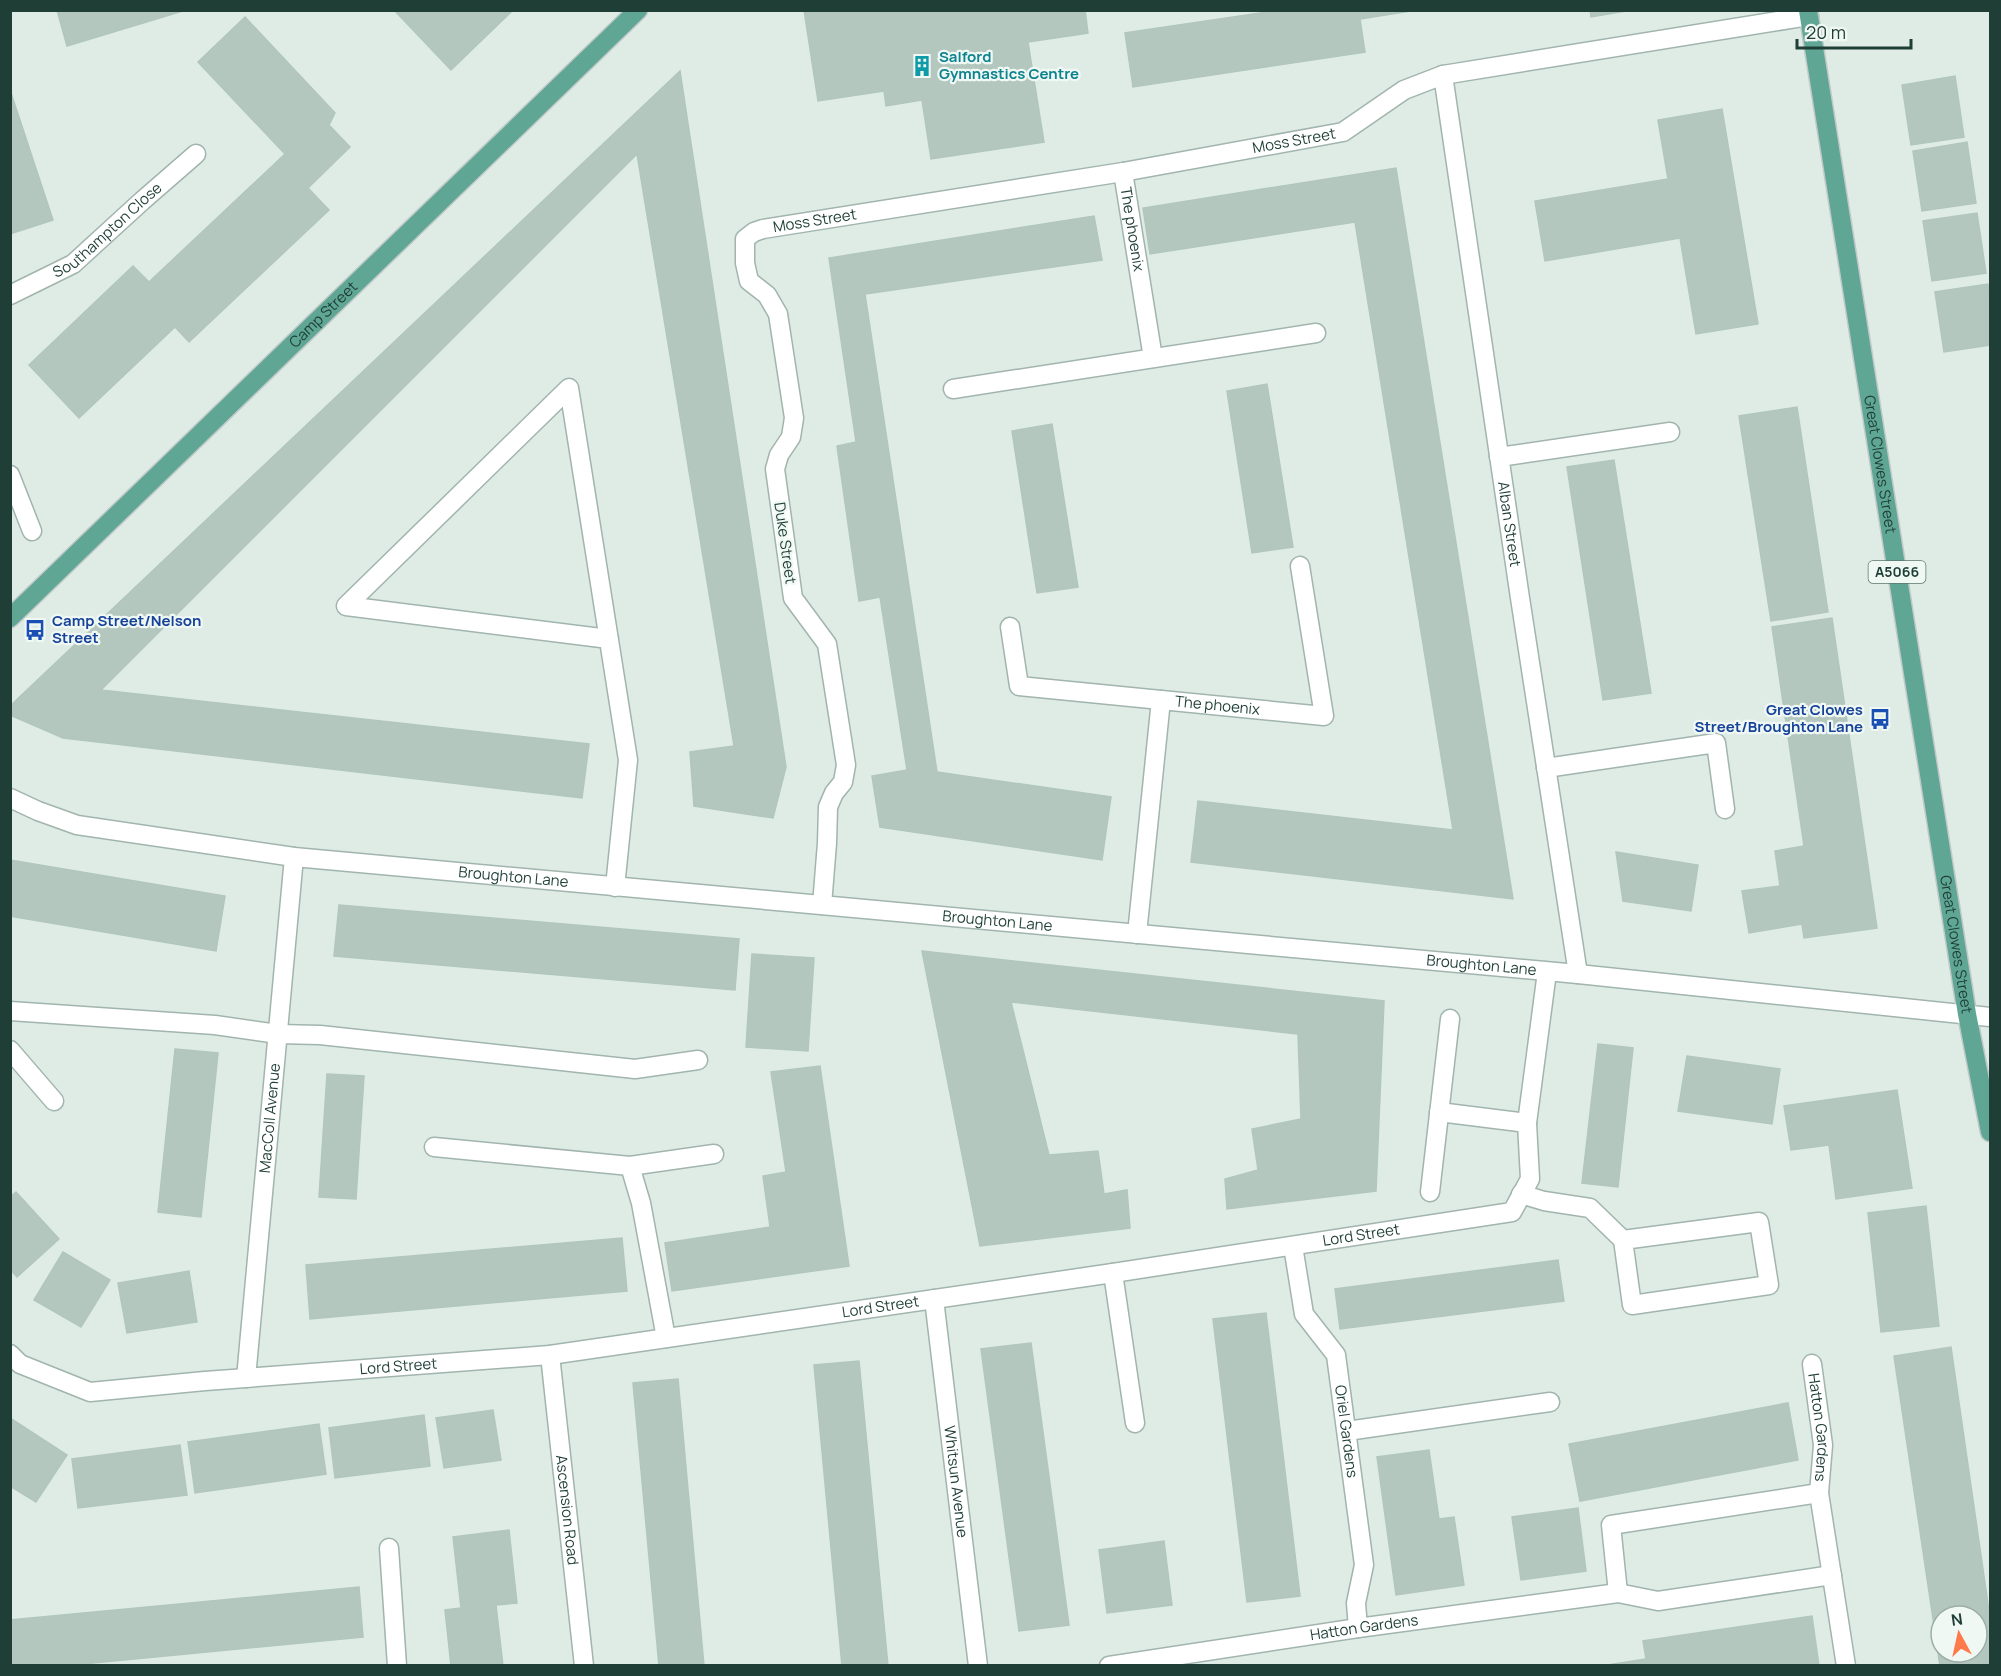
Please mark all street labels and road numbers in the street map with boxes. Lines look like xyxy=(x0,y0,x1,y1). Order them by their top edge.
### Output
street label: Moss Street xyxy=(1251,123,1337,158)
street label: Southampton Close xyxy=(49,177,166,282)
street label: The phoenix xyxy=(1116,185,1150,273)
street label: Moss Street xyxy=(771,203,858,237)
street label: Camp Street xyxy=(284,276,362,352)
street label: Great Clowes Street xyxy=(1859,394,1902,535)
street label: Alban Street xyxy=(1493,480,1526,568)
street label: Duke Street xyxy=(769,501,802,585)
road number: A5066 xyxy=(1868,561,1926,583)
street label: The phoenix xyxy=(1174,690,1261,720)
street label: Broughton Lane xyxy=(458,861,570,892)
street label: Great Clowes Street xyxy=(1935,874,1978,1015)
street label: Broughton Lane xyxy=(942,905,1054,936)
street label: Broughton Lane xyxy=(1426,949,1538,980)
street label: MacColl Avenue xyxy=(254,1062,285,1174)
street label: Lord Street xyxy=(1321,1218,1401,1251)
street label: Lord Street xyxy=(840,1290,920,1322)
street label: Lord Street xyxy=(359,1353,438,1379)
street label: Hatton Gardens xyxy=(1803,1372,1834,1483)
street label: Oriel Gardens xyxy=(1330,1384,1363,1479)
street label: Whitsun Avenue xyxy=(939,1424,974,1539)
street label: Ascension Road xyxy=(551,1454,584,1566)
street label: Hatton Gardens xyxy=(1309,1609,1420,1645)

